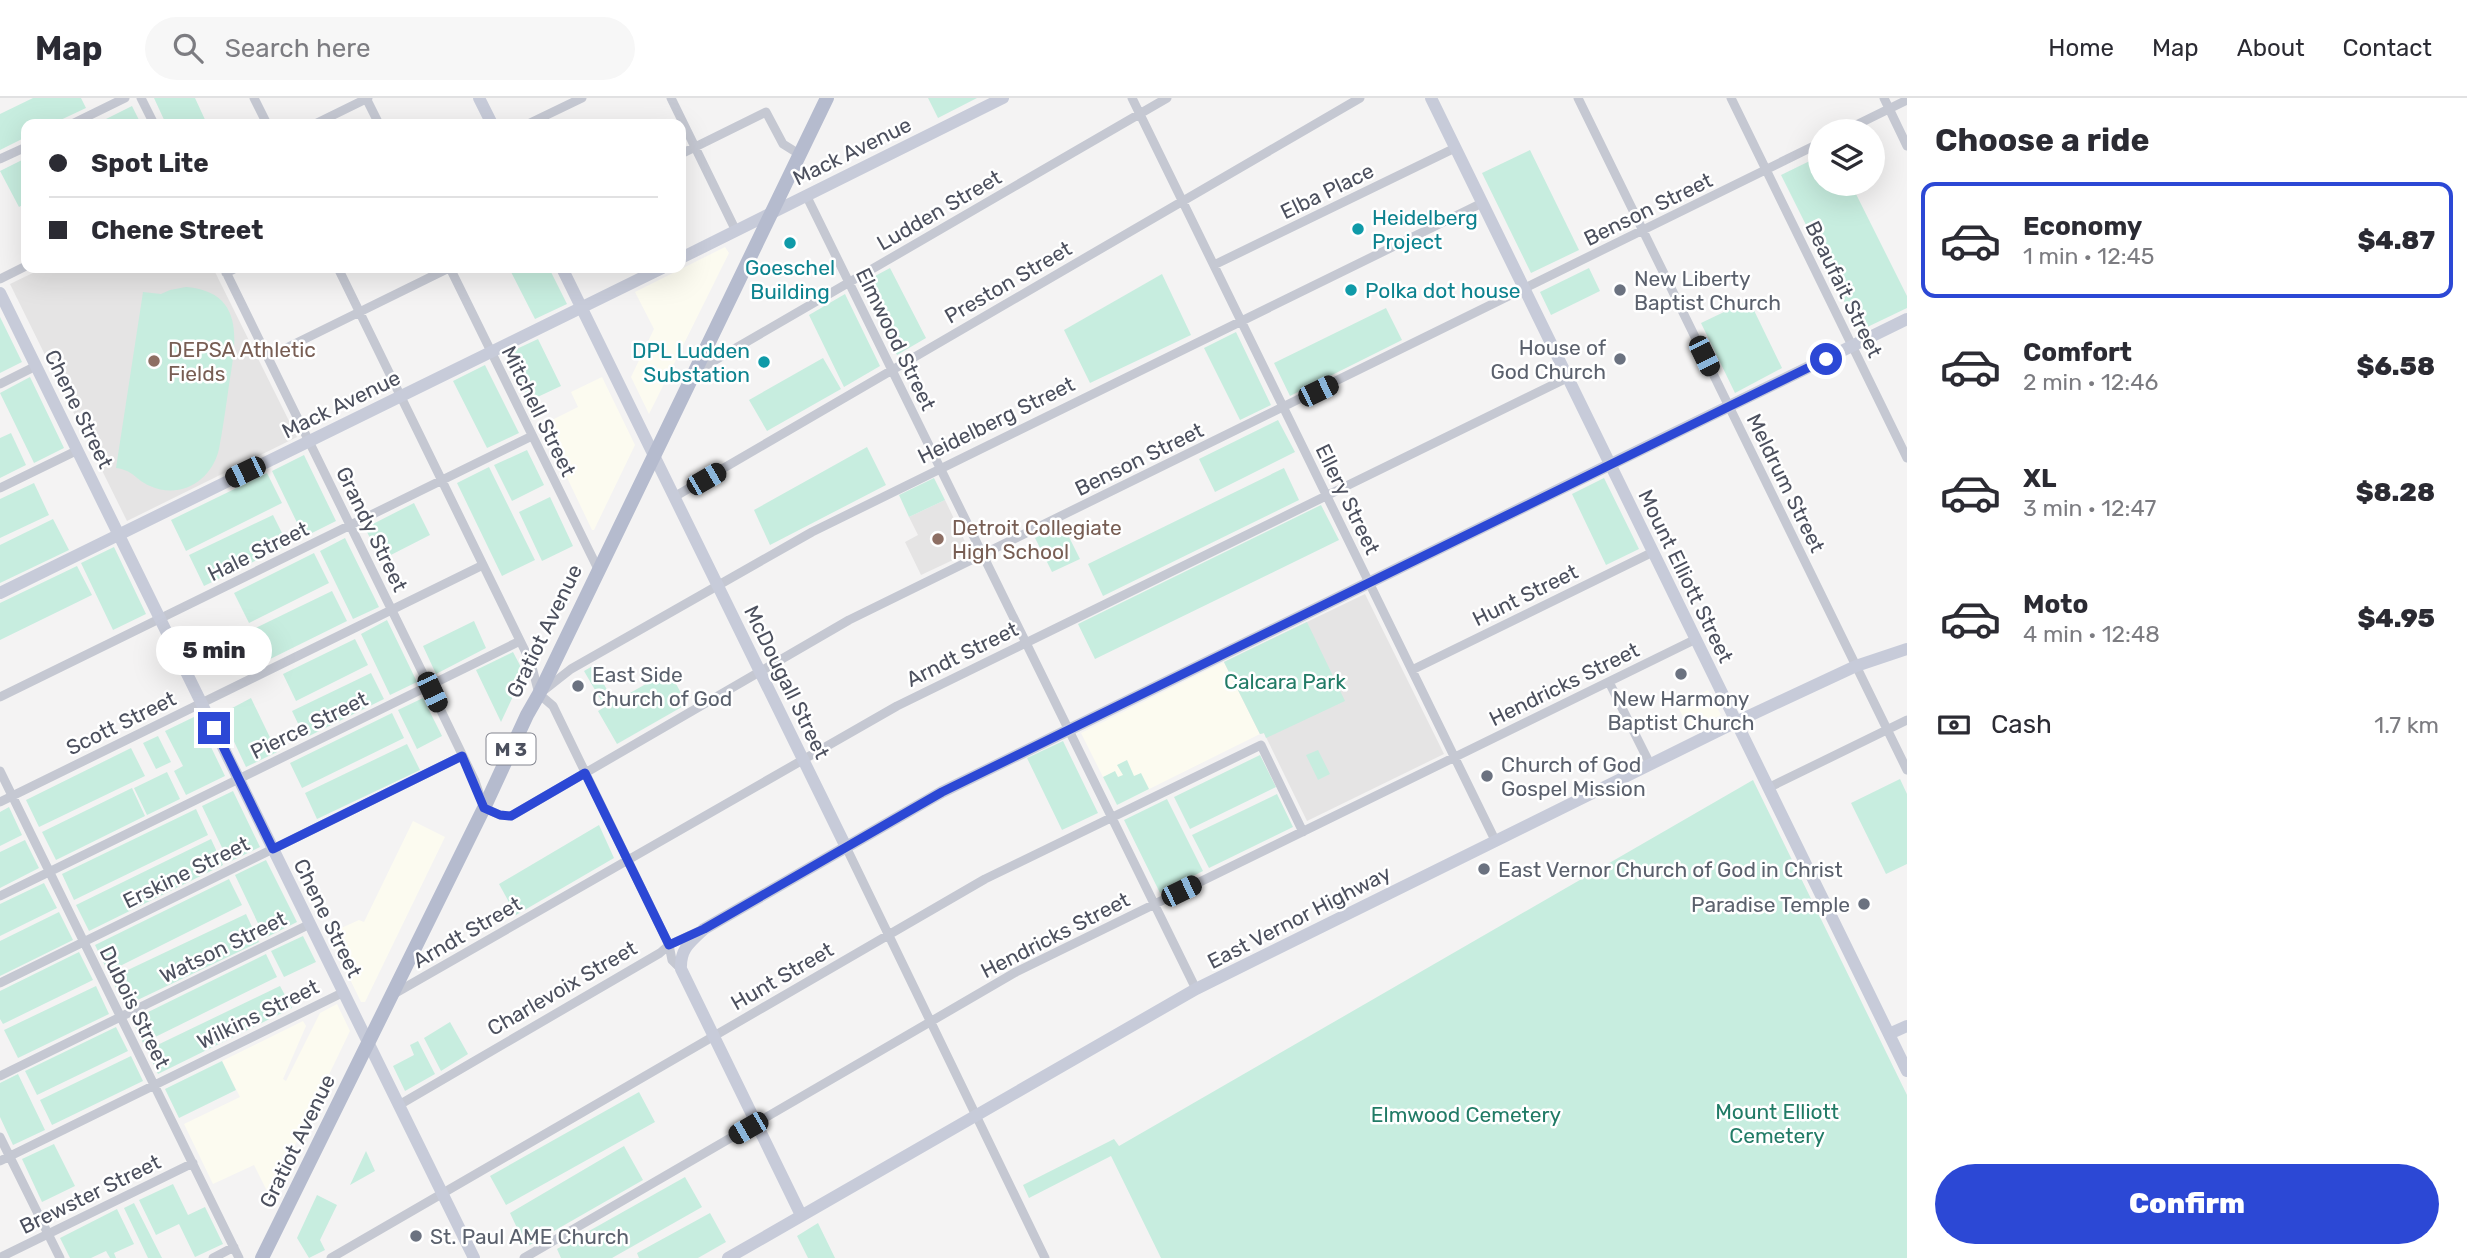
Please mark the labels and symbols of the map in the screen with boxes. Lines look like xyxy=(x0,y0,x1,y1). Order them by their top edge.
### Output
street label: Mack Avenue xyxy=(789,112,915,190)
street label: Elba Place xyxy=(1276,158,1378,224)
street label: Ludden Street xyxy=(872,164,1006,256)
street label: Benson Street xyxy=(1580,167,1716,251)
place label: Heidelberg Project xyxy=(1372,205,1478,254)
street label: Beaufait Street xyxy=(1800,217,1888,361)
marker: Heidelberg Project xyxy=(1350,221,1366,237)
marker: Goeschel Building xyxy=(782,235,798,251)
street label: Preston Street xyxy=(940,236,1076,328)
place label: Goeschel Building xyxy=(745,255,835,304)
street label: Elmwood Street xyxy=(851,264,941,414)
place label: New Liberty Baptist Church xyxy=(1634,266,1781,315)
place label: Polka dot house xyxy=(1365,278,1521,303)
marker: Polka dot house xyxy=(1343,282,1359,298)
marker: New Liberty Baptist Church xyxy=(1612,282,1628,298)
car xyxy=(1686,333,1723,379)
place label: House of God Church xyxy=(1490,335,1606,384)
place label: DEPSA Athletic Fields xyxy=(168,337,316,386)
place label: DPL Ludden Substation xyxy=(632,338,750,387)
street label: Mitchell Street xyxy=(497,342,581,480)
route start xyxy=(1810,343,1842,375)
street label: Chene Street xyxy=(40,346,118,472)
marker: House of God Church xyxy=(1612,351,1628,367)
marker: DEPSA Athletic Fields xyxy=(146,353,162,369)
marker: DPL Ludden Substation xyxy=(756,354,772,370)
street label: Mack Avenue xyxy=(278,365,404,443)
street label: Heidelberg Street xyxy=(913,371,1079,469)
car xyxy=(1295,372,1342,410)
street label: Meldrum Street xyxy=(1742,410,1830,556)
street label: Benson Street xyxy=(1071,417,1207,501)
street label: Ellery Street xyxy=(1311,440,1385,558)
car xyxy=(222,453,269,491)
car xyxy=(683,459,730,499)
street label: Grandy Street xyxy=(331,462,413,596)
street label: Mount Elliott Street xyxy=(1633,485,1739,667)
place label: Detroit Collegiate High School xyxy=(952,515,1122,564)
street label: Hale Street xyxy=(203,516,313,586)
marker: Detroit Collegiate High School xyxy=(930,531,946,547)
street label: Hunt Street xyxy=(1468,559,1582,631)
street label: Gratiot Avenue xyxy=(501,560,587,702)
street label: McDougall Street xyxy=(739,601,835,763)
street label: Arndt Street xyxy=(902,616,1022,692)
callout: 5 min xyxy=(156,626,272,676)
street label: Hendricks Street xyxy=(1485,637,1643,731)
place label: East Side Church of God xyxy=(592,662,732,711)
marker: New Harmony Baptist Church xyxy=(1673,666,1689,682)
car xyxy=(414,669,451,715)
park label: Calcara Park xyxy=(1224,669,1346,694)
marker: East Side Church of God xyxy=(570,678,586,694)
street label: Scott Street xyxy=(62,686,180,760)
street label: Pierce Street xyxy=(246,686,372,764)
place label: New Harmony Baptist Church xyxy=(1608,686,1754,735)
route end xyxy=(198,712,230,744)
road number: M 3 xyxy=(486,734,536,764)
place label: Church of God Gospel Mission xyxy=(1501,752,1646,801)
marker: Church of God Gospel Mission xyxy=(1479,768,1495,784)
street label: Erskine Street xyxy=(119,831,253,913)
street label: Chene Street xyxy=(289,855,367,981)
place label: East Vernor Church of God in Christ xyxy=(1498,857,1843,882)
street label: East Vernor Highway xyxy=(1203,860,1395,974)
marker: East Vernor Church of God in Christ xyxy=(1476,861,1492,877)
car xyxy=(1158,872,1205,910)
street label: Hendricks Street xyxy=(976,887,1134,983)
street label: Arndt Street xyxy=(408,891,526,973)
place label: Paradise Temple xyxy=(1691,892,1850,917)
marker: Paradise Temple xyxy=(1856,896,1872,912)
street label: Watson Street xyxy=(156,906,290,988)
street label: Charlevoix Street xyxy=(483,935,641,1041)
street label: Hunt Street xyxy=(726,937,838,1015)
street label: Dubois Street xyxy=(95,942,175,1072)
street label: Wilkins Street xyxy=(193,974,323,1054)
street label: Gratiot Avenue xyxy=(254,1070,340,1212)
park label: Mount Elliott Cemetery xyxy=(1715,1099,1839,1148)
park label: Elmwood Cemetery xyxy=(1371,1102,1562,1127)
car xyxy=(725,1108,772,1148)
street label: Brewster Street xyxy=(15,1149,165,1239)
place label: St. Paul AME Church xyxy=(430,1224,629,1249)
marker: St. Paul AME Church xyxy=(408,1228,424,1244)

